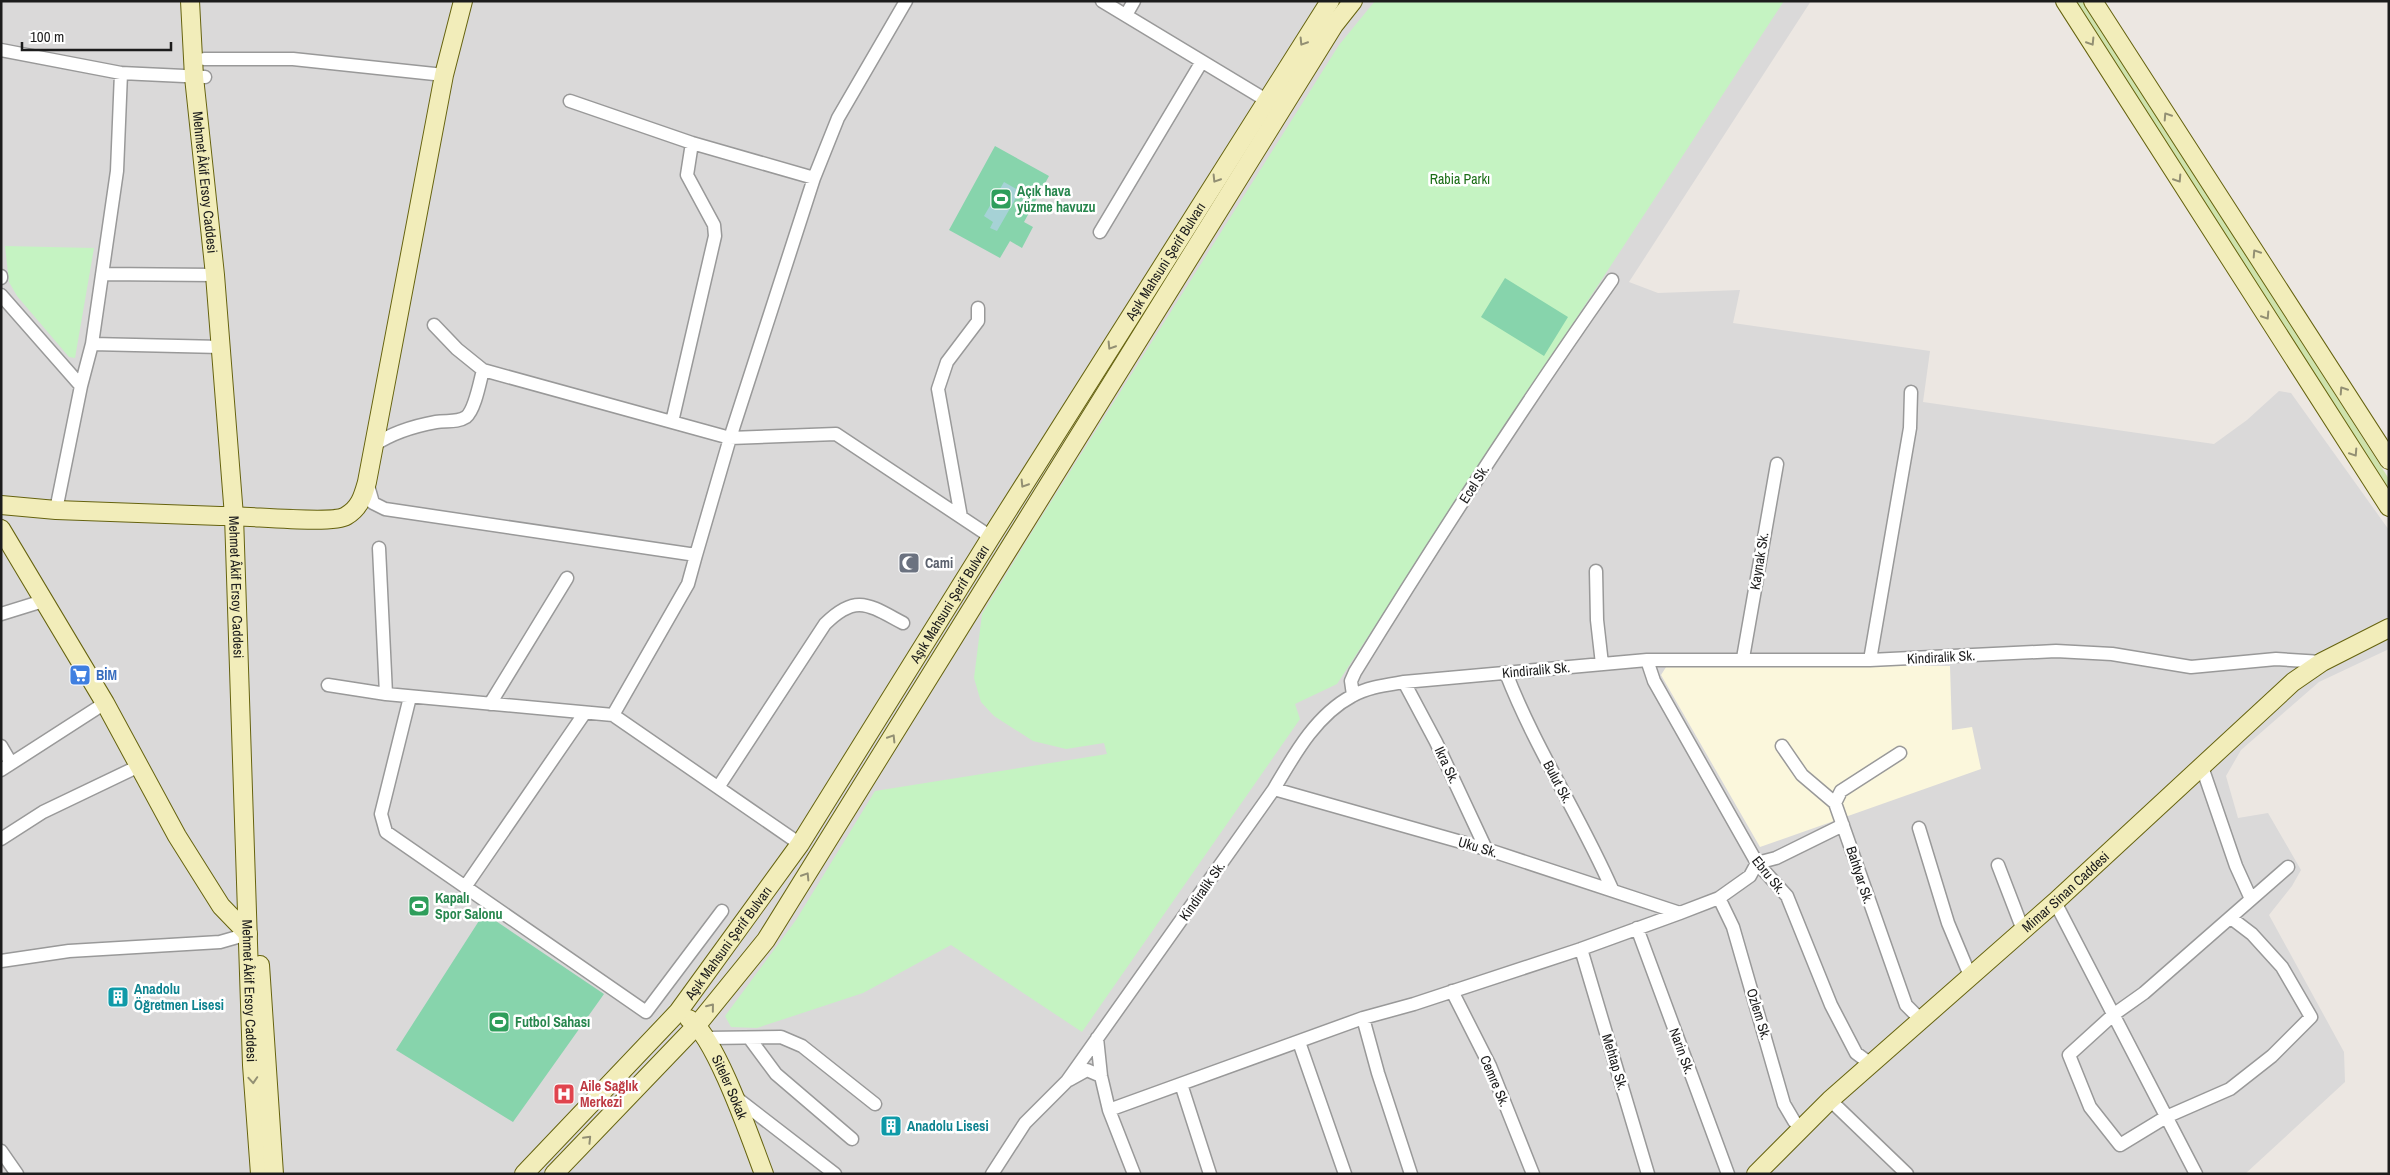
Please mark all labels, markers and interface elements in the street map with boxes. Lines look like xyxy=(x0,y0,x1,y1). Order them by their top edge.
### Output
scale bar xyxy=(22,20,171,52)
text: 100 m xyxy=(30,26,64,47)
one-way arrow xyxy=(1299,36,1309,45)
one-way arrow xyxy=(2084,37,2094,46)
street label: Mehmet Âkif Ersoy Caddesi xyxy=(189,111,222,254)
one-way arrow xyxy=(2164,113,2174,122)
park label: Rabia Parkı xyxy=(1430,170,1490,188)
one-way arrow xyxy=(1213,174,1222,183)
one-way arrow xyxy=(2172,174,2181,183)
place label: Açık hava yüzme havuzu xyxy=(1017,182,1095,216)
sports icon: Açık hava yüzme havuzu xyxy=(989,187,1013,211)
street label: Aşık Mahsuni Şerif Bulvarı xyxy=(1121,199,1209,324)
one-way arrow xyxy=(2252,249,2262,258)
one-way arrow xyxy=(2260,310,2269,320)
one-way arrow xyxy=(1108,341,1117,350)
one-way arrow xyxy=(2340,386,2350,395)
one-way arrow xyxy=(2348,447,2357,456)
street label: Ecel Sk. xyxy=(1455,461,1493,507)
one-way arrow xyxy=(1021,478,1031,487)
street label: Mehmet Âkif Ersoy Caddesi xyxy=(225,515,248,659)
street label: Kaynak Sk. xyxy=(1746,531,1772,591)
street label: Aşık Mahsuni Şerif Bulvarı xyxy=(905,541,993,667)
mosque icon: Cami xyxy=(897,551,921,575)
place label: Cami xyxy=(925,554,953,572)
street label: Kindiralik Sk. xyxy=(1906,646,1976,668)
street label: Kindiralik Sk. xyxy=(1501,658,1571,682)
supermarket icon: BİM xyxy=(68,663,92,687)
place label: BİM xyxy=(96,666,117,684)
one-way arrow xyxy=(886,734,895,744)
street label: Ikra Sk. xyxy=(1431,744,1463,786)
street label: Bulut Sk. xyxy=(1539,757,1577,807)
street label: Uku Sk. xyxy=(1456,833,1500,861)
street label: Bahtyar Sk. xyxy=(1842,844,1878,906)
street label: Mimar Sinan Caddesi xyxy=(2018,848,2113,936)
street label: Ebru Sk. xyxy=(1748,852,1790,898)
street label: Kindiralik Sk. xyxy=(1175,858,1229,924)
one-way arrow xyxy=(800,872,810,881)
street label: Aşık Mahsuni Şerif Bulvarı xyxy=(680,882,776,1004)
place label: Kapalı Spor Salonu xyxy=(435,889,503,923)
sports icon: Kapalı Spor Salonu xyxy=(407,894,431,918)
street label: Mehmet Âkif Ersoy Caddesi xyxy=(238,919,261,1062)
place label: Anadolu Öğretmen Lisesi xyxy=(134,980,224,1014)
building icon: Anadolu Öğretmen Lisesi xyxy=(106,985,130,1009)
street label: Ozlem Sk. xyxy=(1743,986,1775,1042)
one-way arrow xyxy=(706,1004,715,1013)
sports icon: Futbol Sahası xyxy=(487,1010,511,1034)
place label: Futbol Sahası xyxy=(515,1013,590,1031)
street label: Narin Sk. xyxy=(1665,1025,1699,1077)
street label: Mehtap Sk. xyxy=(1598,1032,1632,1092)
street label: Siteler Sokak xyxy=(708,1052,752,1122)
street label: Cemre Sk. xyxy=(1476,1053,1514,1109)
one-way arrow xyxy=(248,1076,259,1084)
place label: Aile Sağlık Merkezi xyxy=(580,1077,639,1111)
hospital icon: Aile Sağlık Merkezi xyxy=(552,1082,576,1106)
building icon: Anadolu Lisesi xyxy=(879,1114,903,1138)
place label: Anadolu Lisesi xyxy=(907,1117,989,1135)
one-way arrow xyxy=(583,1136,592,1145)

